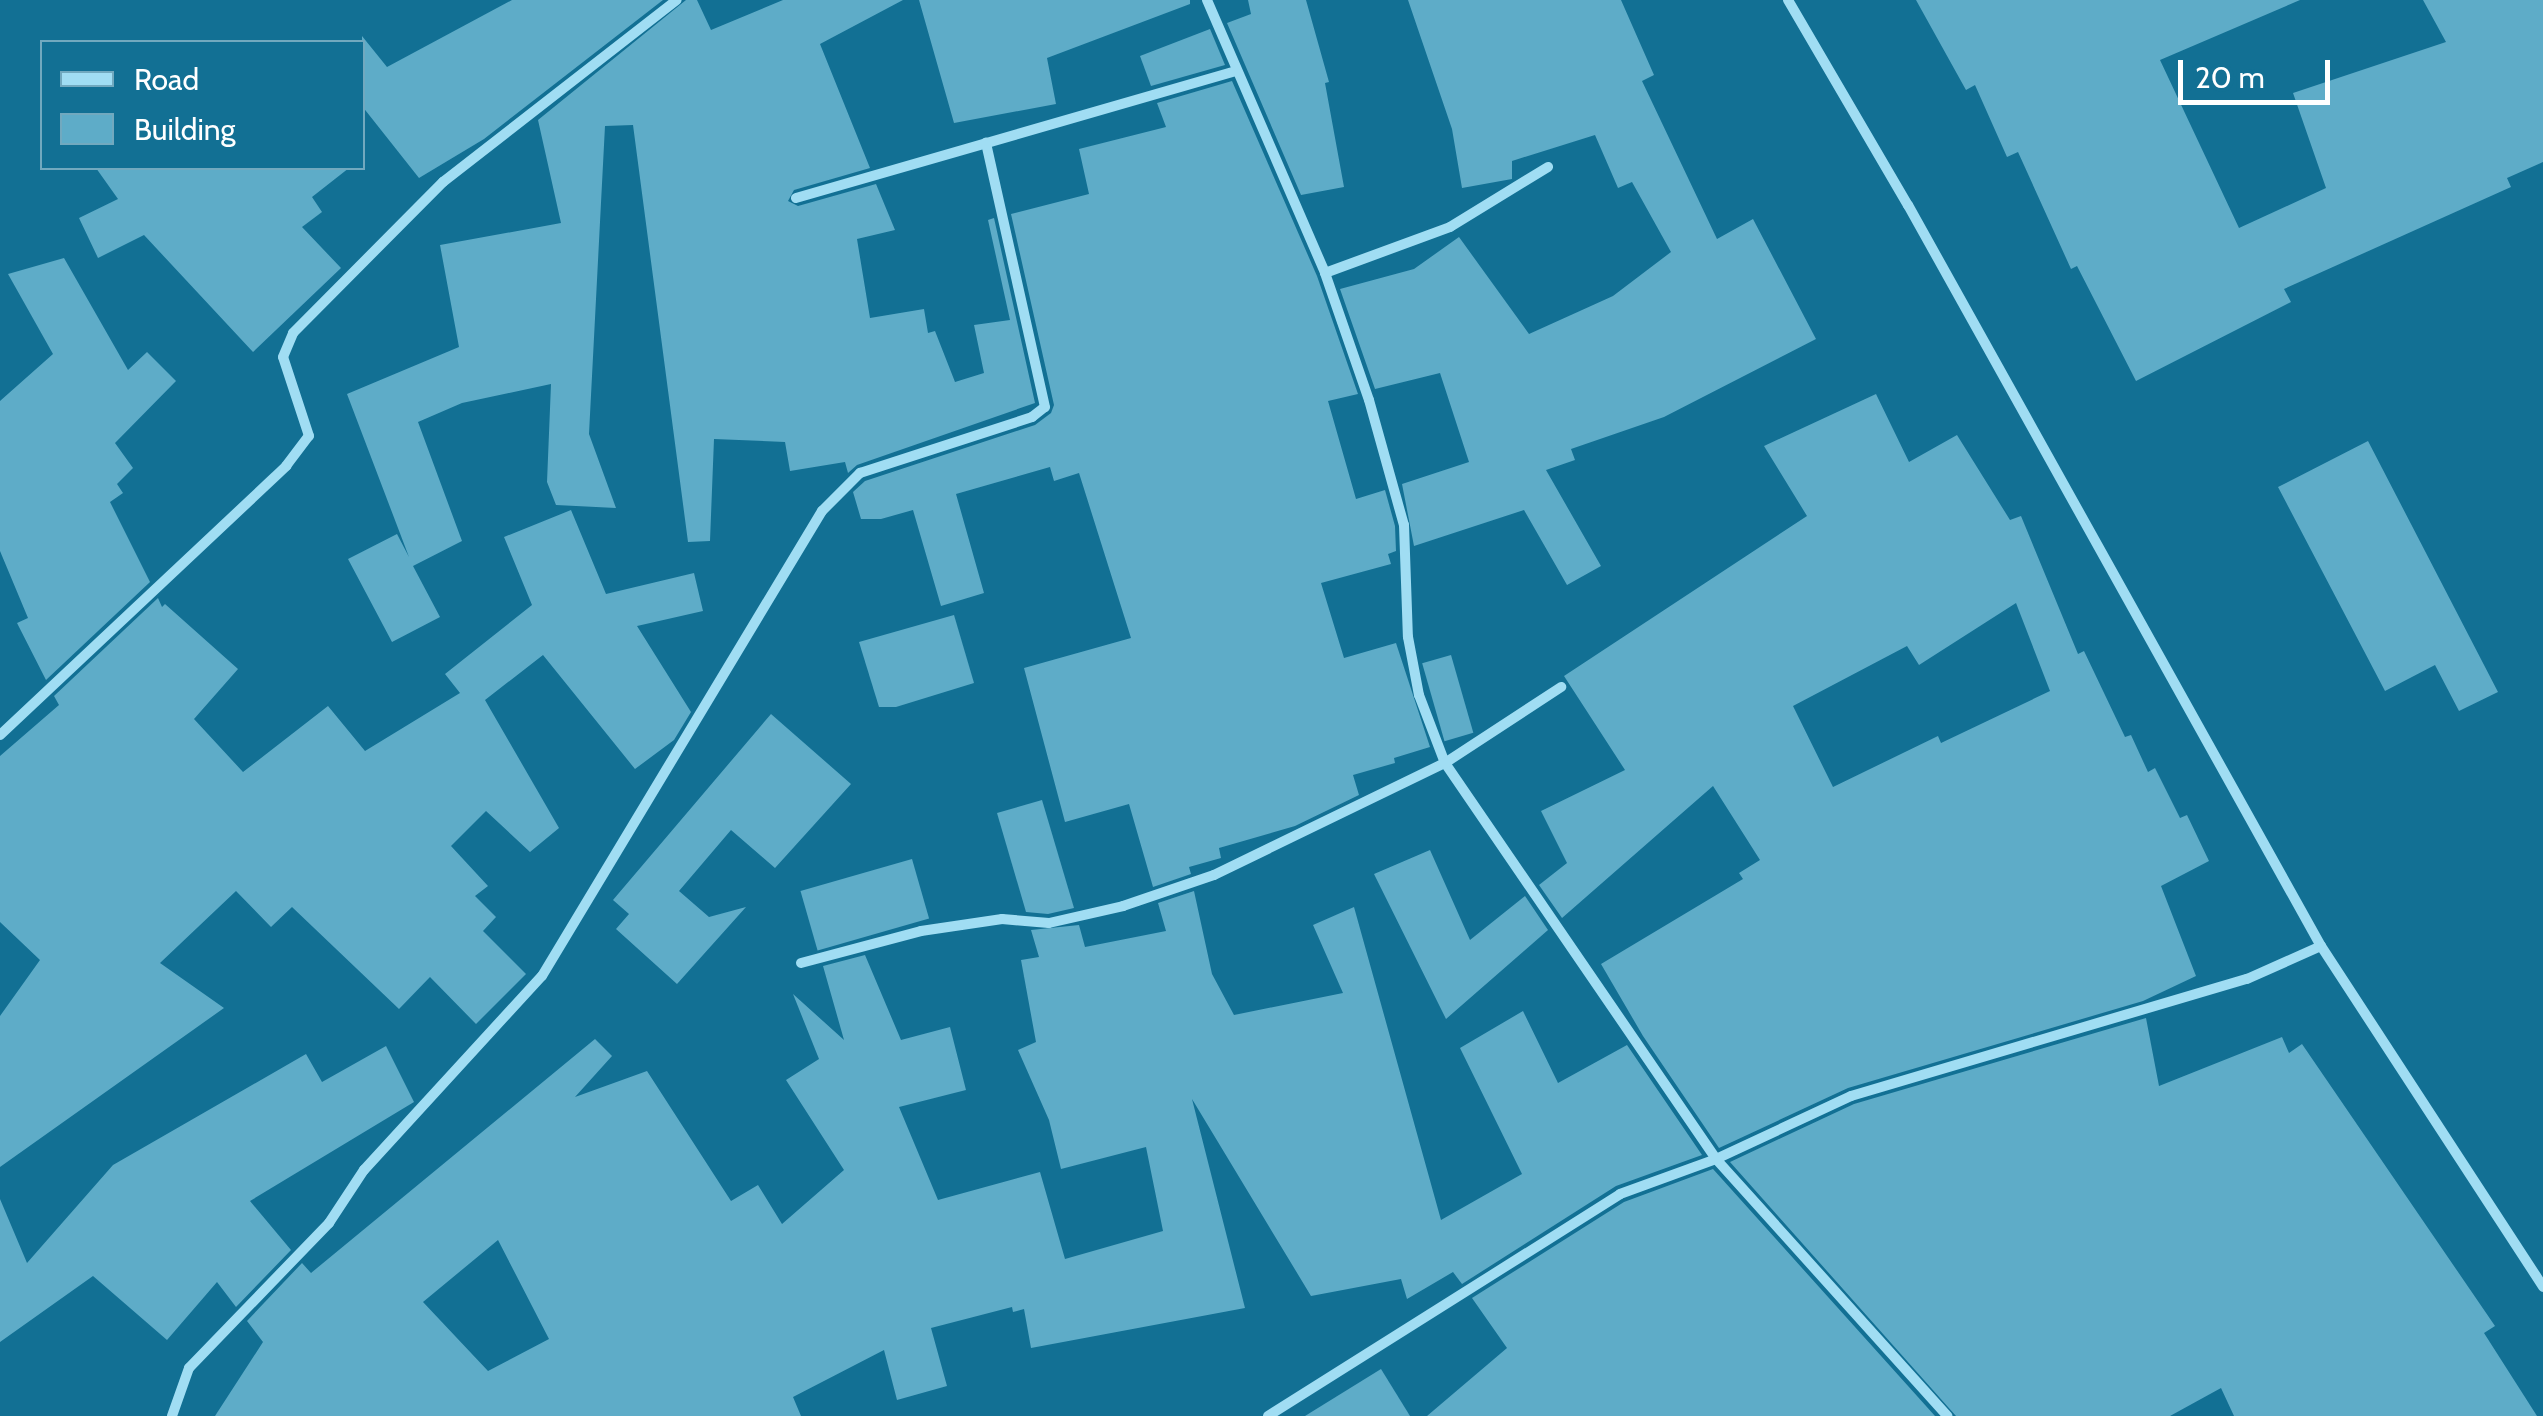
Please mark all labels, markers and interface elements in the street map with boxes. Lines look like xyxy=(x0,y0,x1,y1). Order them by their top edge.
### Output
legend xyxy=(40,40,365,170)
scale bar xyxy=(2183,40,2336,102)
text: 20 m xyxy=(2195,59,2265,96)
text: Road xyxy=(134,61,199,98)
text: Building xyxy=(134,111,236,148)

